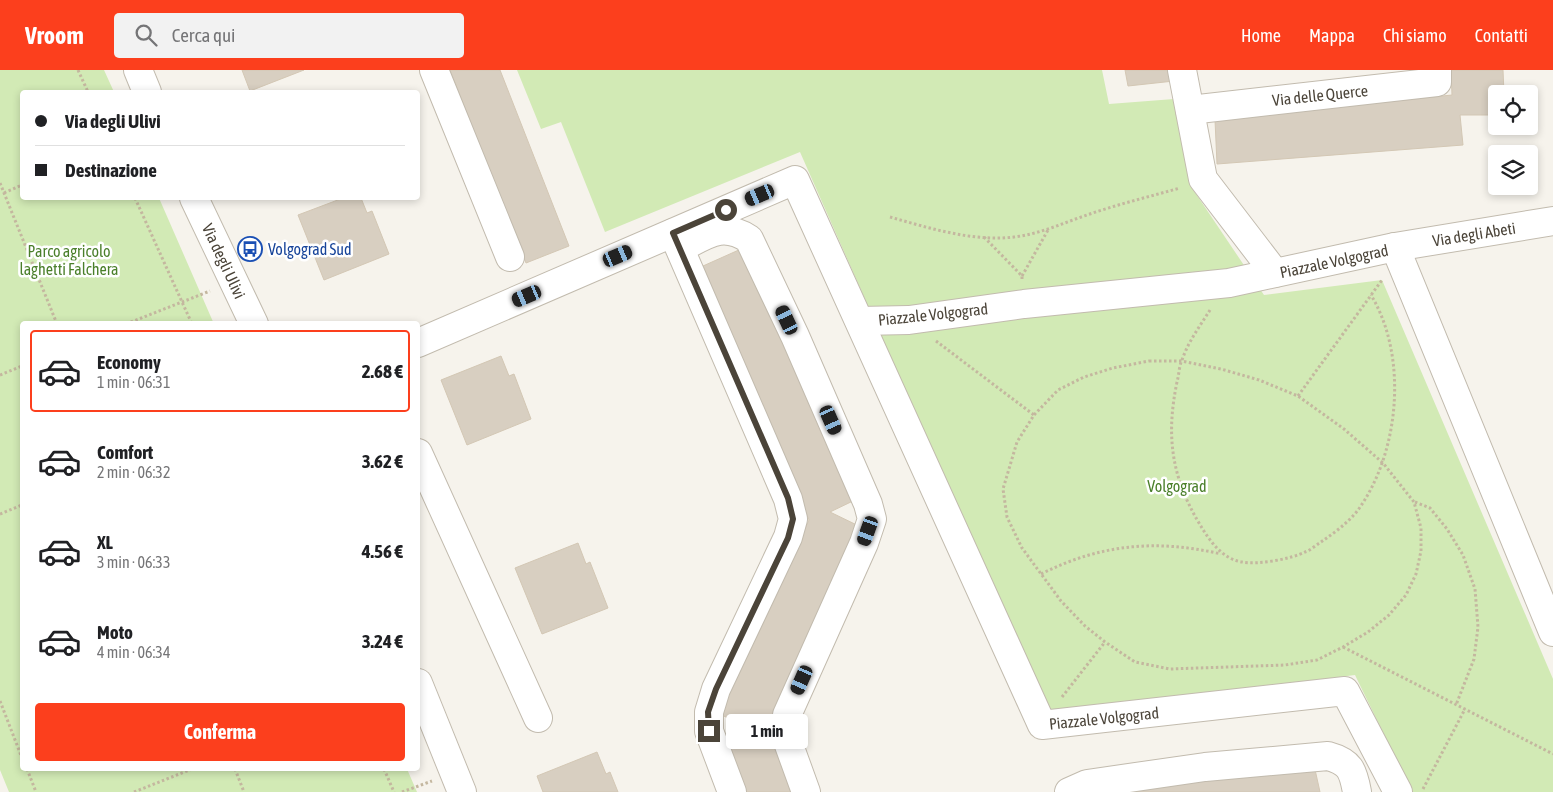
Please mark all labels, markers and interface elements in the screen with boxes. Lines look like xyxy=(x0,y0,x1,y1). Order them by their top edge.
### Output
search box xyxy=(114,13,464,58)
icon: search xyxy=(132,21,160,49)
text: Vroom xyxy=(25,22,84,49)
text: Cerca qui xyxy=(172,24,236,46)
text: Home xyxy=(1241,25,1281,46)
text: Mappa xyxy=(1309,25,1355,46)
text: Chi siamo xyxy=(1383,25,1447,46)
text: Contatti xyxy=(1475,25,1528,46)
street label: Via delle Querce xyxy=(1271,81,1369,109)
map controls xyxy=(1488,85,1538,195)
button: locate xyxy=(1488,85,1538,135)
text: Via degli Ulivi xyxy=(65,110,161,132)
button: layers xyxy=(1488,145,1538,195)
text: Destinazione xyxy=(65,159,157,181)
car xyxy=(743,182,776,208)
route start xyxy=(715,199,737,221)
street label: Via degli Abeti xyxy=(1431,219,1517,250)
street label: Via degli Ulivi xyxy=(198,221,249,302)
bus stop icon: Volgograd Sud xyxy=(237,236,263,262)
place label: Volgograd Sud xyxy=(268,240,352,259)
street label: Piazzale Volgograd xyxy=(1278,241,1390,282)
park label: Parco agricolo laghetti Falchera xyxy=(19,242,119,279)
car xyxy=(601,243,634,269)
car xyxy=(510,283,543,309)
street label: Piazzale Volgograd xyxy=(877,299,989,330)
car xyxy=(773,303,800,337)
icon: car xyxy=(37,349,82,394)
text: Economy xyxy=(97,351,161,373)
text: 2.68 € xyxy=(362,360,403,382)
text: 1 min · 06:31 xyxy=(97,373,170,391)
car xyxy=(818,403,843,437)
icon: car xyxy=(37,439,82,484)
text: Comfort xyxy=(97,441,153,463)
text: 3.62 € xyxy=(362,450,403,472)
text: 2 min · 06:32 xyxy=(97,463,170,481)
park label: Volgograd xyxy=(1147,477,1207,496)
car xyxy=(855,514,880,548)
icon: car xyxy=(37,529,82,574)
text: XL xyxy=(97,531,113,553)
text: 4.56 € xyxy=(362,540,403,562)
text: 3 min · 06:33 xyxy=(97,553,170,571)
icon: car xyxy=(37,619,82,664)
text: Moto xyxy=(97,621,133,643)
text: 3.24 € xyxy=(362,630,403,652)
text: 4 min · 06:34 xyxy=(97,643,170,661)
car xyxy=(789,663,814,697)
button: Conferma xyxy=(35,703,405,761)
street label: Piazzale Volgograd xyxy=(1048,703,1160,734)
callout: 1 min xyxy=(726,714,809,748)
route end xyxy=(698,720,720,742)
text: 1 min xyxy=(751,722,783,740)

